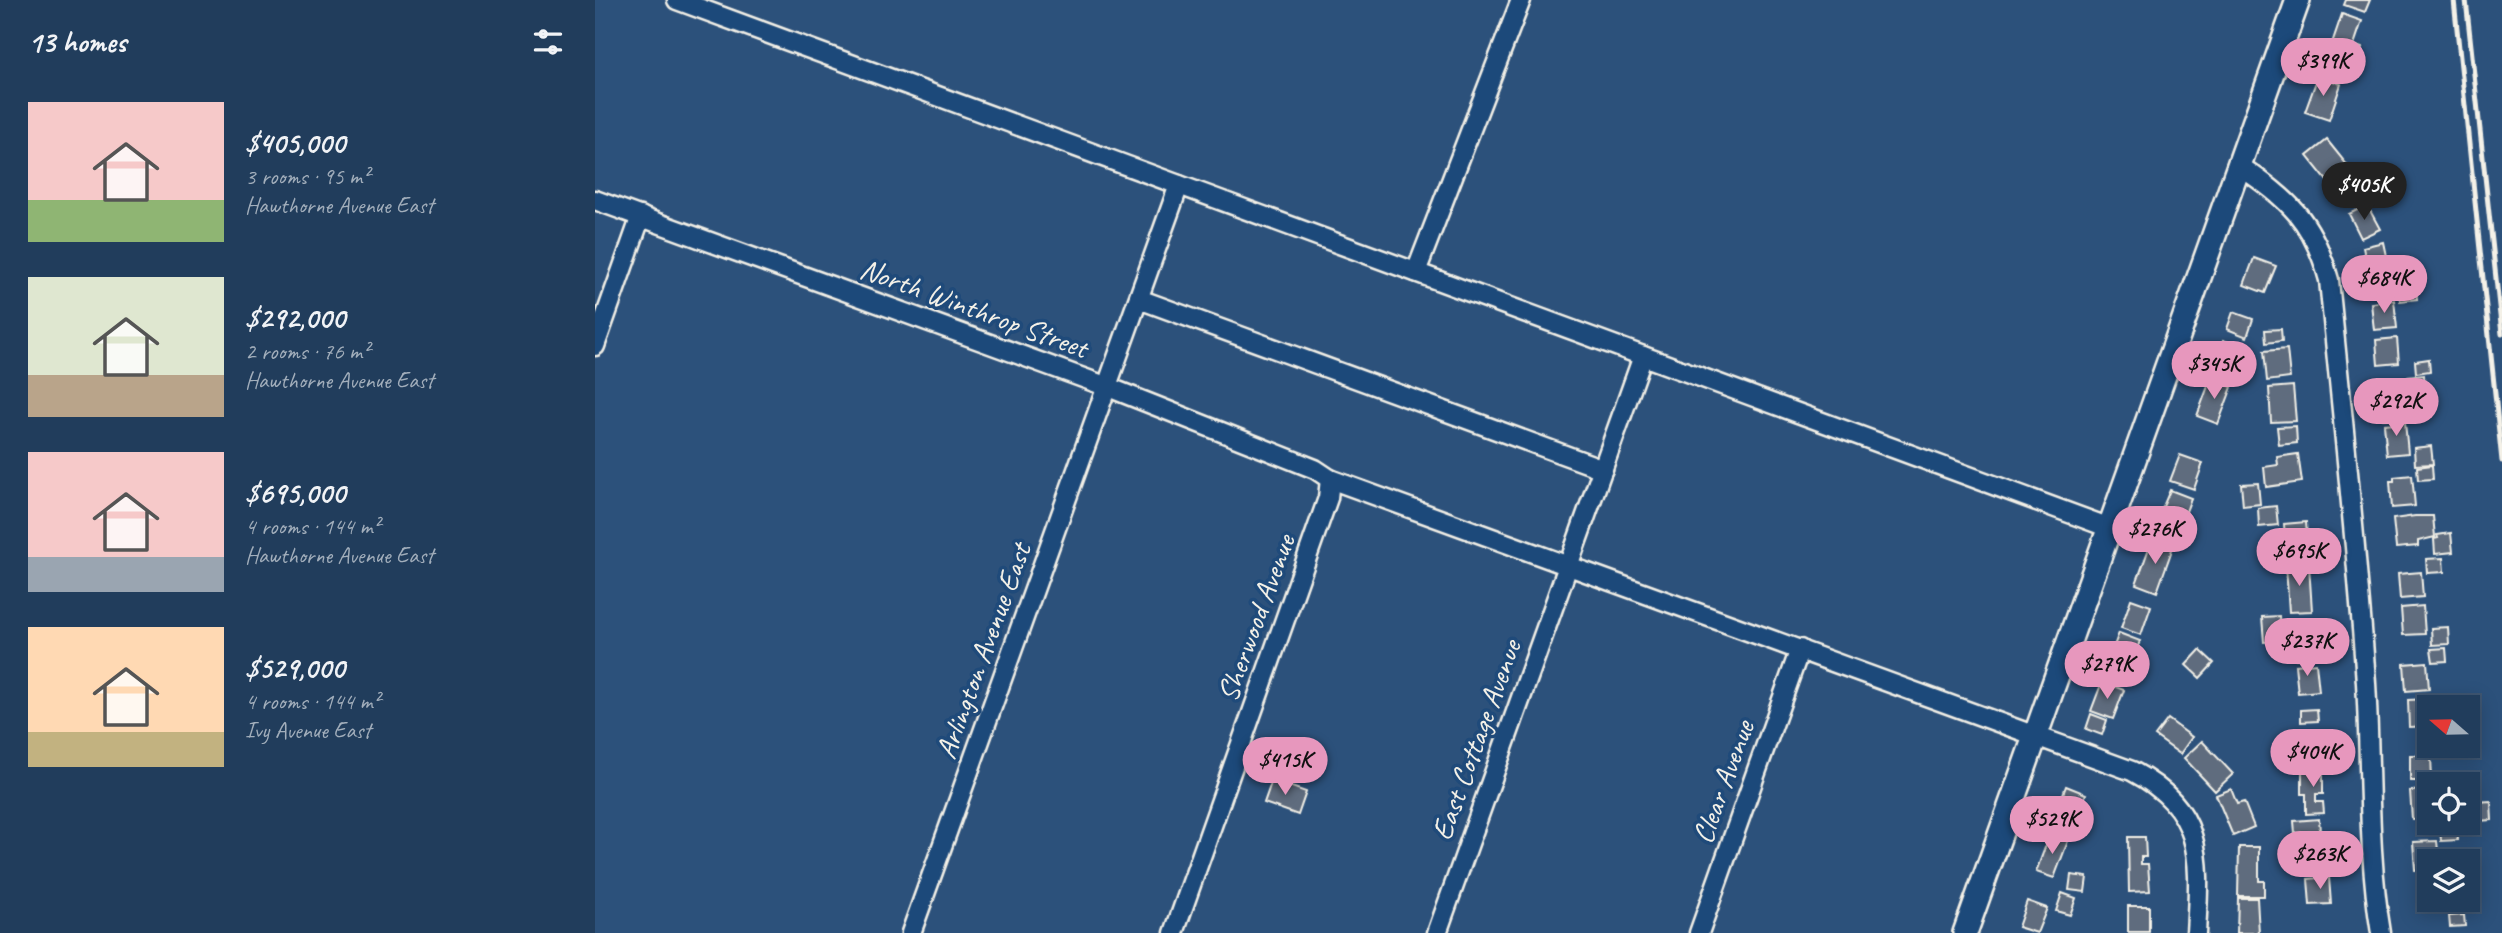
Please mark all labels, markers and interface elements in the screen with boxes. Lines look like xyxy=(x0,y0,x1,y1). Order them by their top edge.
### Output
text: 13 homes xyxy=(28,23,126,61)
icon: filters xyxy=(529,23,567,61)
pin: $399K xyxy=(2274,38,2372,98)
text: $399K xyxy=(2297,46,2349,75)
text: $405,000 xyxy=(245,124,345,162)
icon: home xyxy=(84,130,168,214)
text: 3 rooms · 95 m² xyxy=(245,162,369,191)
pin: $405K xyxy=(2315,162,2413,222)
text: $405K xyxy=(2338,170,2390,199)
text: Hawthorne Avenue East xyxy=(245,191,434,220)
street label: North Winthrop Street xyxy=(855,249,1096,368)
pin: $684K xyxy=(2335,256,2433,315)
text: $684K xyxy=(2357,263,2411,292)
text: $292,000 xyxy=(245,299,345,337)
icon: home xyxy=(84,305,168,389)
text: 2 rooms · 76 m² xyxy=(245,337,369,366)
pin: $345K xyxy=(2165,342,2263,401)
text: $345K xyxy=(2188,349,2240,378)
text: Hawthorne Avenue East xyxy=(245,366,434,395)
pin: $292K xyxy=(2347,378,2445,438)
text: $292K xyxy=(2370,386,2422,415)
text: $695,000 xyxy=(245,474,345,512)
icon: home xyxy=(84,480,168,564)
pin: $276K xyxy=(2106,506,2204,566)
text: 4 rooms · 144 m² xyxy=(245,512,380,541)
text: $276K xyxy=(2128,514,2182,543)
street label: Sherwood Avenue xyxy=(1208,527,1304,706)
pin: $695K xyxy=(2250,528,2348,588)
street label: Arlington Avenue East xyxy=(926,535,1041,764)
text: $695K xyxy=(2273,536,2325,565)
text: Hawthorne Avenue East xyxy=(245,541,434,570)
pin: $237K xyxy=(2258,618,2356,678)
text: $237K xyxy=(2281,626,2334,655)
street label: East Cottage Avenue xyxy=(1422,633,1531,845)
pin: $279K xyxy=(2058,642,2156,701)
text: $529,000 xyxy=(245,649,345,687)
text: $279K xyxy=(2081,649,2133,678)
icon: home xyxy=(84,655,168,739)
text: 4 rooms · 144 m² xyxy=(245,687,380,716)
north arrow xyxy=(2417,695,2480,758)
map controls xyxy=(2417,695,2480,912)
street label: Clear Avenue xyxy=(1683,713,1764,849)
text: Ivy Avenue East xyxy=(245,716,371,745)
pin: $404K xyxy=(2264,730,2362,789)
text: $404K xyxy=(2286,737,2340,766)
pin: $415K xyxy=(1236,738,1334,797)
text: $415K xyxy=(1259,745,1311,774)
button: locate xyxy=(2417,772,2480,835)
pin: $529K xyxy=(2003,796,2101,856)
text: $529K xyxy=(2026,804,2078,833)
pin: $263K xyxy=(2271,832,2369,891)
text: $263K xyxy=(2293,839,2347,868)
button: layers xyxy=(2417,849,2480,912)

